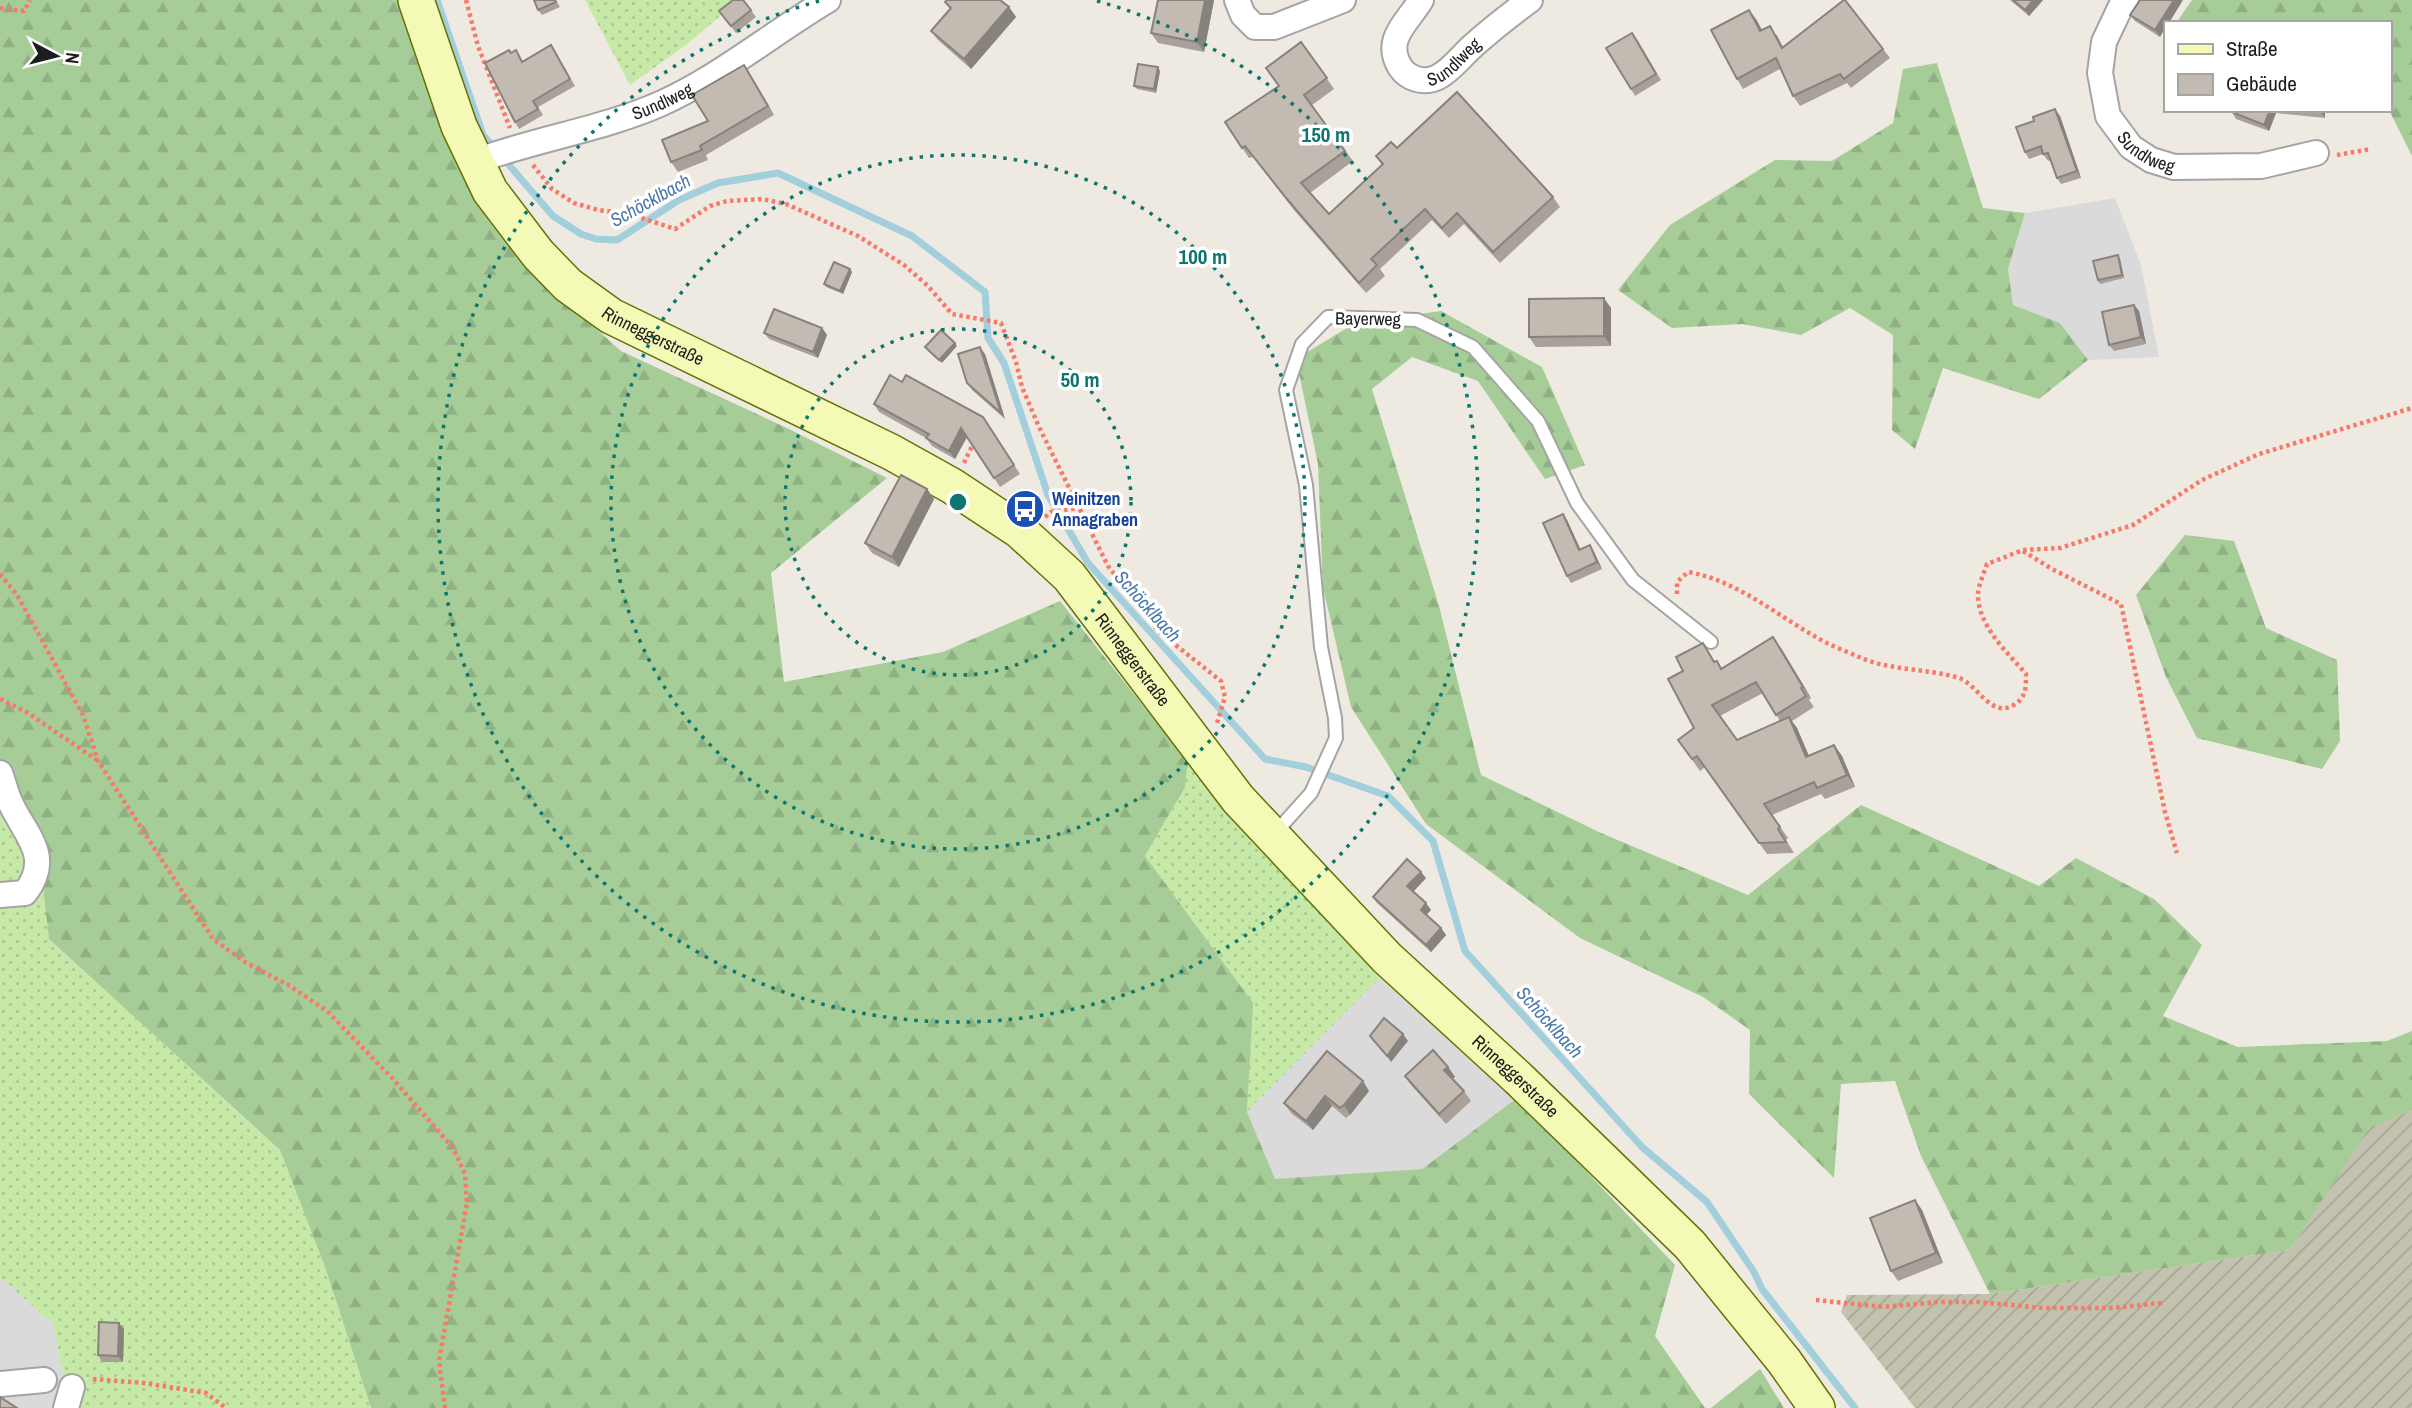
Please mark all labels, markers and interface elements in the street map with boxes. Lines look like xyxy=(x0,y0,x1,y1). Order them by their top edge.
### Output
north arrow xyxy=(21,21,91,91)
legend xyxy=(2164,21,2391,112)
street label: Sundlweg xyxy=(1424,31,1486,92)
text: Straße xyxy=(2226,34,2278,63)
text: N xyxy=(59,51,86,65)
text: Gebäude xyxy=(2226,69,2297,98)
street label: Sundlweg xyxy=(628,76,698,126)
text: 150 m xyxy=(1302,120,1350,149)
street label: Sundlweg xyxy=(2111,126,2179,179)
water label: Schöcklbach xyxy=(605,167,695,233)
text: 100 m xyxy=(1179,242,1227,271)
street label: Rinneggerstraße xyxy=(597,300,708,371)
street label: Bayerweg xyxy=(1335,305,1402,332)
text: 50 m xyxy=(1060,365,1100,394)
place label: Weinitzen Annagraben xyxy=(1052,486,1138,532)
bus stop icon: Weinitzen Annagraben xyxy=(1004,488,1046,530)
centre of rings xyxy=(946,490,970,514)
water label: Schöcklbach xyxy=(1109,564,1187,648)
street label: Rinneggerstraße xyxy=(1090,608,1176,711)
water label: Schöcklbach xyxy=(1511,980,1589,1064)
street label: Rinneggerstraße xyxy=(1467,1029,1565,1123)

